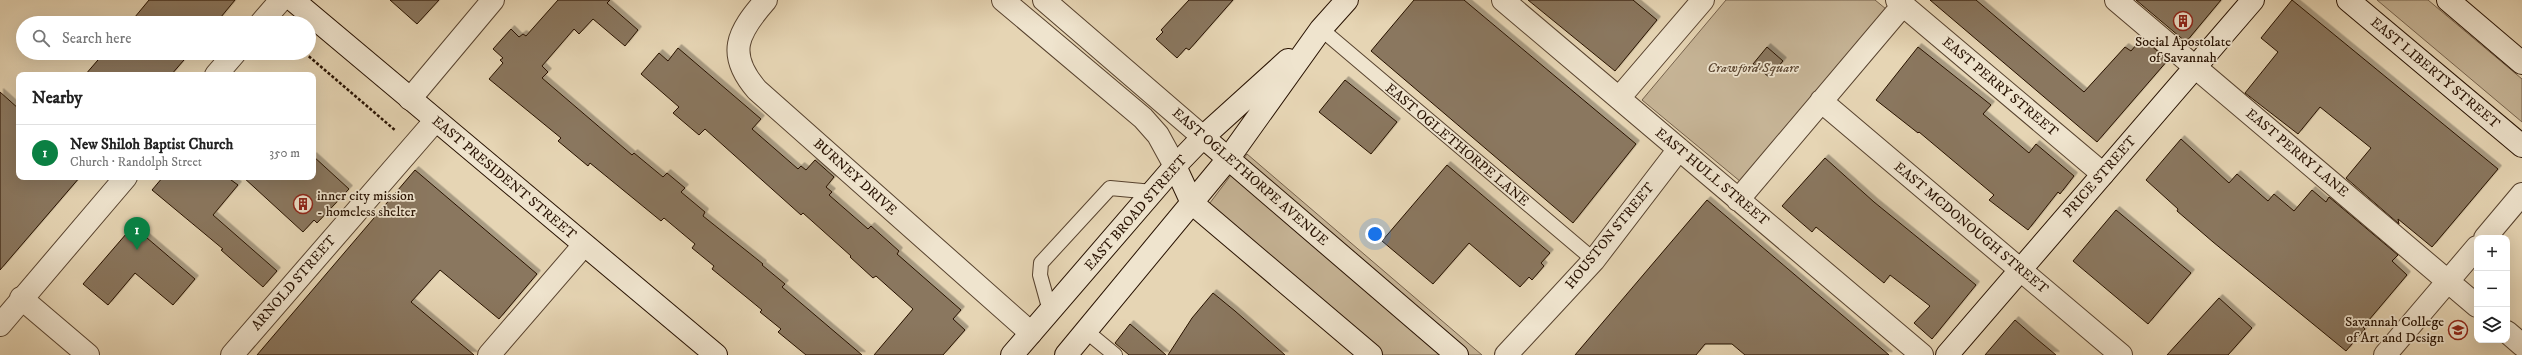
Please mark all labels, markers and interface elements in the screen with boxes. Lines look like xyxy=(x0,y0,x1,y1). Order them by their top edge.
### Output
building icon: Social Apostolate of Savannah xyxy=(2172,10,2194,32)
street label: EAST LIBERTY STREET xyxy=(2366,13,2504,133)
search box xyxy=(16,16,316,60)
icon: search xyxy=(30,27,52,49)
text: Search here xyxy=(62,29,131,48)
street label: EAST PERRY STREET xyxy=(1938,33,2062,141)
place label: Social Apostolate of Savannah xyxy=(2135,33,2231,67)
park label: Crawford Square xyxy=(1707,59,1800,77)
street label: EAST OGLETHORPE LANE xyxy=(1381,79,1533,211)
text: Nearby xyxy=(32,87,82,109)
street label: EAST OGLETHORPE AVENUE xyxy=(1168,104,1332,250)
street label: EAST PERRY LANE xyxy=(2242,105,2352,201)
street label: EAST PRESIDENT STREET xyxy=(428,112,580,244)
street label: EAST HULL STREET xyxy=(1651,124,1773,230)
street label: PRICE STREET xyxy=(2059,132,2141,222)
text: New Shiloh Baptist Church xyxy=(70,135,233,154)
street label: BURNEY DRIVE xyxy=(809,135,901,219)
text: 1 xyxy=(43,145,47,161)
text: 350 m xyxy=(269,145,300,161)
street label: EAST BROAD STREET xyxy=(1081,151,1191,275)
text: Church · Randolph Street xyxy=(70,154,202,170)
street label: EAST MCDONOUGH STREET xyxy=(1890,158,2052,298)
street label: HOUSTON STREET xyxy=(1561,179,1659,293)
place label: inner city mission - homeless shelter xyxy=(317,187,417,221)
building icon: inner city mission - homeless shelter xyxy=(292,193,314,215)
pin: 1 xyxy=(124,217,150,250)
your location xyxy=(1365,224,1385,244)
street label: ARNOLD STREET xyxy=(248,231,341,334)
map controls xyxy=(2474,235,2510,343)
button: + xyxy=(2474,235,2510,271)
button: − xyxy=(2474,271,2510,307)
button: layers xyxy=(2474,307,2510,343)
place label: Savannah College of Art and Design xyxy=(2345,313,2445,347)
school or university icon: Savannah College of Art and Design xyxy=(2447,319,2469,341)

